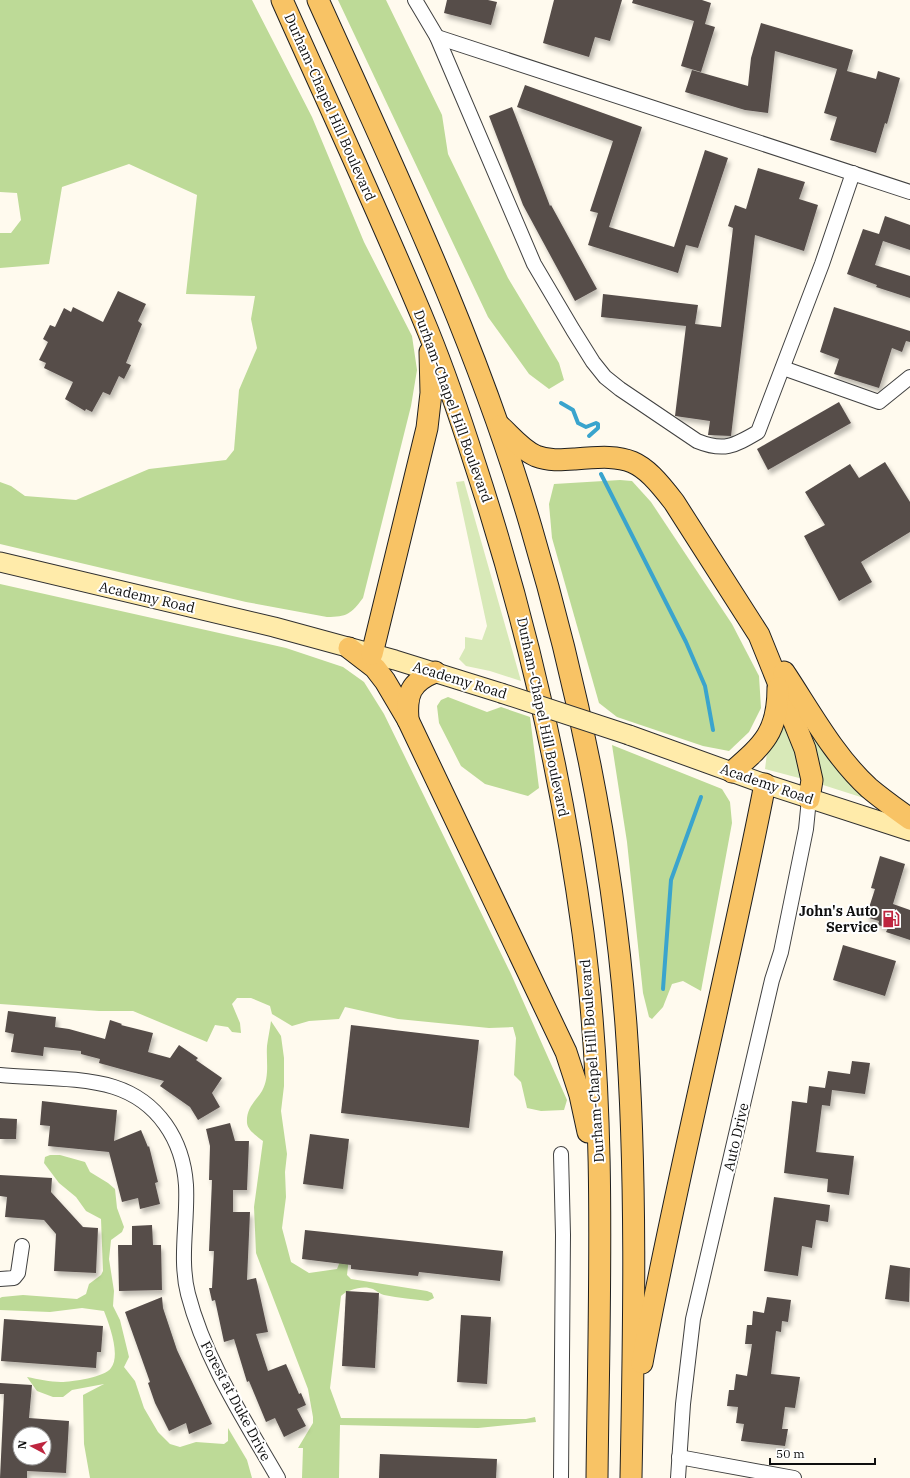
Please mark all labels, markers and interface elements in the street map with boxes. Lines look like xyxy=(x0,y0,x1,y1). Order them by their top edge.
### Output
street label: Durham-Chapel Hill Boulevard xyxy=(280,10,380,204)
street label: Durham-Chapel Hill Boulevard xyxy=(410,307,496,505)
street label: Academy Road xyxy=(97,577,197,617)
street label: Durham-Chapel Hill Boulevard xyxy=(513,615,573,819)
street label: Academy Road xyxy=(411,657,510,703)
street label: Academy Road xyxy=(718,760,817,809)
place label: John's Auto Service xyxy=(799,902,878,936)
fuel station icon: John's Auto Service xyxy=(881,909,901,929)
street label: Durham-Chapel Hill Boulevard xyxy=(576,958,608,1163)
street label: Auto Drive xyxy=(719,1101,753,1173)
street label: Forest at Duke Drive xyxy=(197,1338,275,1464)
north arrow xyxy=(12,1426,52,1466)
text: N xyxy=(15,1439,30,1450)
scale bar xyxy=(770,1440,875,1466)
text: 50 m xyxy=(776,1446,805,1461)

